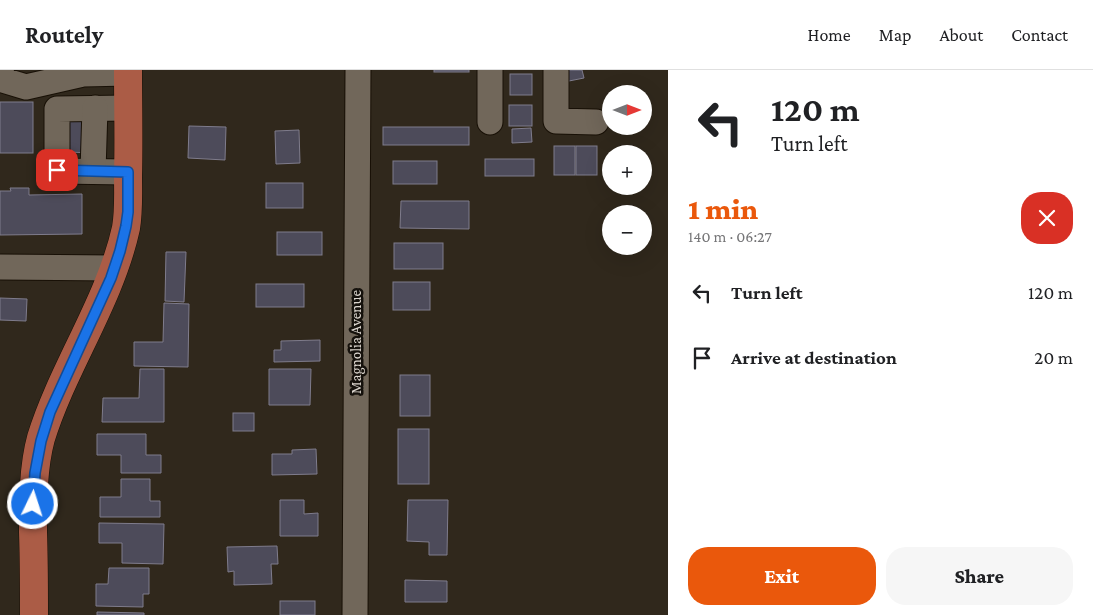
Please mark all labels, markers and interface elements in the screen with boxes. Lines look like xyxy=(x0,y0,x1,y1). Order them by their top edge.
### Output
text: Routely xyxy=(25,21,104,48)
text: Home xyxy=(808,25,851,45)
text: Map xyxy=(879,25,911,45)
text: About xyxy=(939,25,983,45)
text: Contact xyxy=(1011,25,1068,45)
north arrow xyxy=(602,85,652,135)
map controls xyxy=(602,85,652,255)
icon: left xyxy=(688,90,753,155)
text: 120 m xyxy=(771,90,860,129)
text: Turn left xyxy=(771,131,848,156)
button: + xyxy=(602,145,652,195)
pin xyxy=(36,149,78,191)
icon: arrive xyxy=(43,156,71,184)
text: 1 min xyxy=(688,192,758,225)
button: close xyxy=(1021,192,1073,244)
button: − xyxy=(602,205,652,255)
text: 140 m · 06:27 xyxy=(688,228,772,245)
icon: left xyxy=(688,279,716,307)
text: Turn left xyxy=(731,282,803,303)
text: 120 m xyxy=(1028,282,1073,303)
street label: Magnolia Avenue xyxy=(348,290,365,394)
icon: arrive xyxy=(688,344,716,372)
text: Arrive at destination xyxy=(731,347,897,368)
text: 20 m xyxy=(1034,347,1073,368)
position arrow xyxy=(6,477,58,529)
button: Exit xyxy=(688,547,876,605)
button: Share xyxy=(886,547,1073,605)

